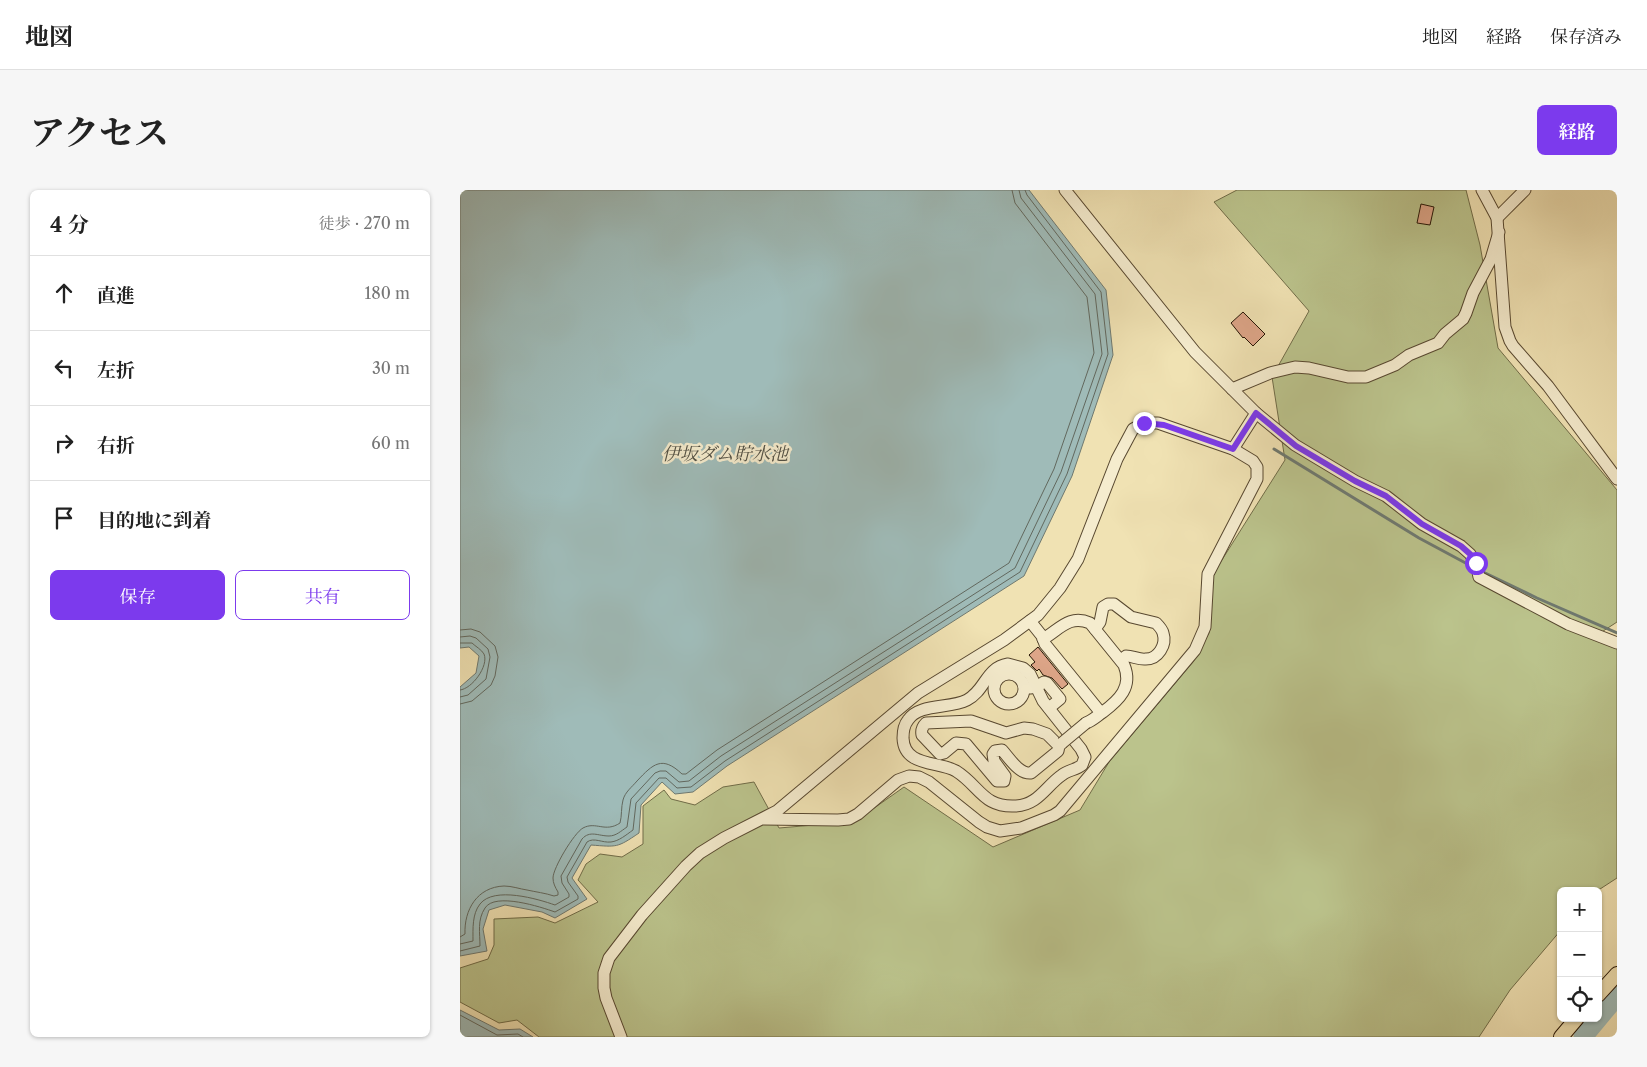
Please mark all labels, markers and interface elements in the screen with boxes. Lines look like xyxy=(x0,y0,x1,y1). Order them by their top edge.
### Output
text: 地図 xyxy=(25,22,73,51)
text: 地図 xyxy=(1422,26,1458,48)
text: 経路 xyxy=(1486,26,1522,48)
text: 保存済み xyxy=(1550,26,1622,48)
button: 経路 xyxy=(1537,105,1617,155)
text: アクセス xyxy=(30,111,169,154)
text: 4 分 xyxy=(50,212,89,237)
text: 徒歩 · 270 m xyxy=(319,213,410,233)
icon: ahead xyxy=(50,279,78,307)
text: 180 m xyxy=(364,283,410,303)
text: 直進 xyxy=(97,284,135,307)
icon: left xyxy=(50,354,78,382)
text: 30 m xyxy=(372,358,410,378)
text: 左折 xyxy=(97,359,135,382)
route end xyxy=(1133,412,1156,435)
icon: right xyxy=(50,429,78,457)
text: 60 m xyxy=(371,433,410,453)
text: 右折 xyxy=(97,434,135,457)
water label: 伊坂ダム貯水池 xyxy=(662,443,790,465)
icon: arrive xyxy=(50,504,78,532)
text: 目的地に到着 xyxy=(97,509,211,532)
route start xyxy=(1465,552,1488,575)
button: 保存 xyxy=(50,570,225,620)
button: 共有 xyxy=(235,570,410,620)
map controls xyxy=(1557,887,1602,1022)
button: + xyxy=(1557,887,1602,932)
button: − xyxy=(1557,932,1602,977)
button: locate xyxy=(1557,977,1602,1022)

